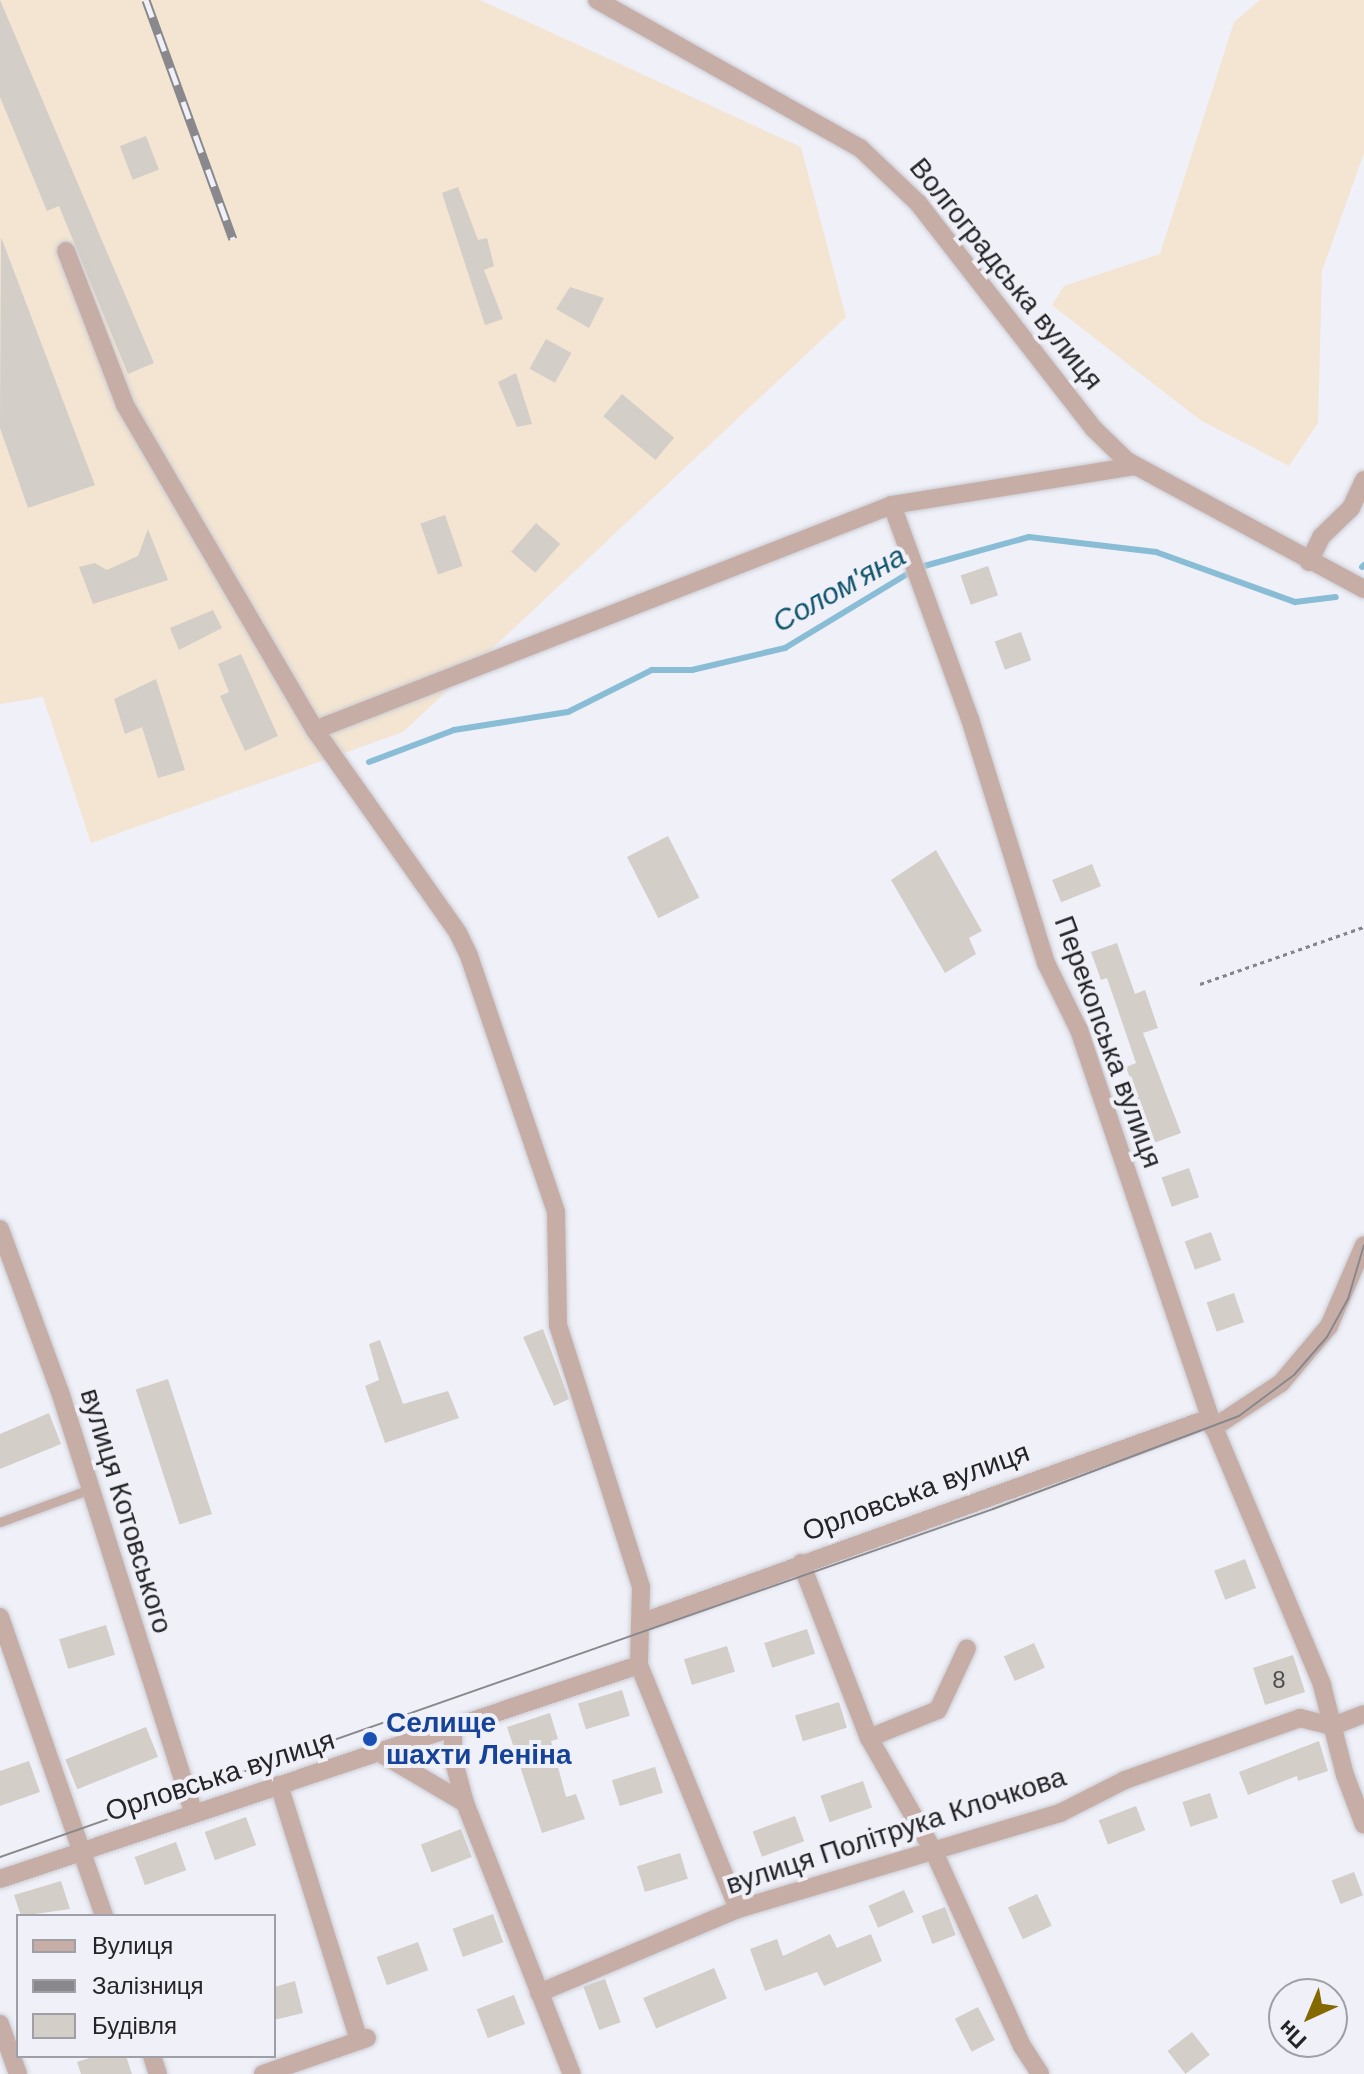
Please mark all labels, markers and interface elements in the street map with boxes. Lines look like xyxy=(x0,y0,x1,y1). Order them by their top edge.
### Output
street label: Волгоградська вулиця xyxy=(902,151,1110,397)
water label: Солом'яна xyxy=(766,538,912,640)
street label: Перекопська вулиця xyxy=(1047,911,1169,1173)
street label: вулиця Котовського xyxy=(73,1384,179,1638)
street label: Орловська вулиця xyxy=(798,1435,1034,1549)
house number: 8 xyxy=(1272,1666,1286,1694)
place label: Селище шахти Леніна xyxy=(386,1706,572,1772)
street label: Орловська вулиця xyxy=(101,1723,339,1829)
marker: Селище шахти Леніна xyxy=(361,1730,379,1748)
street label: вулиця Політрука Клочкова xyxy=(722,1760,1070,1902)
legend xyxy=(16,1914,276,2058)
text: Вулиця xyxy=(92,1932,173,1959)
text: Залізниця xyxy=(92,1972,204,1999)
north arrow xyxy=(1268,1978,1348,2058)
text: Будівля xyxy=(92,2012,177,2039)
text: Пн xyxy=(1273,2015,1312,2053)

